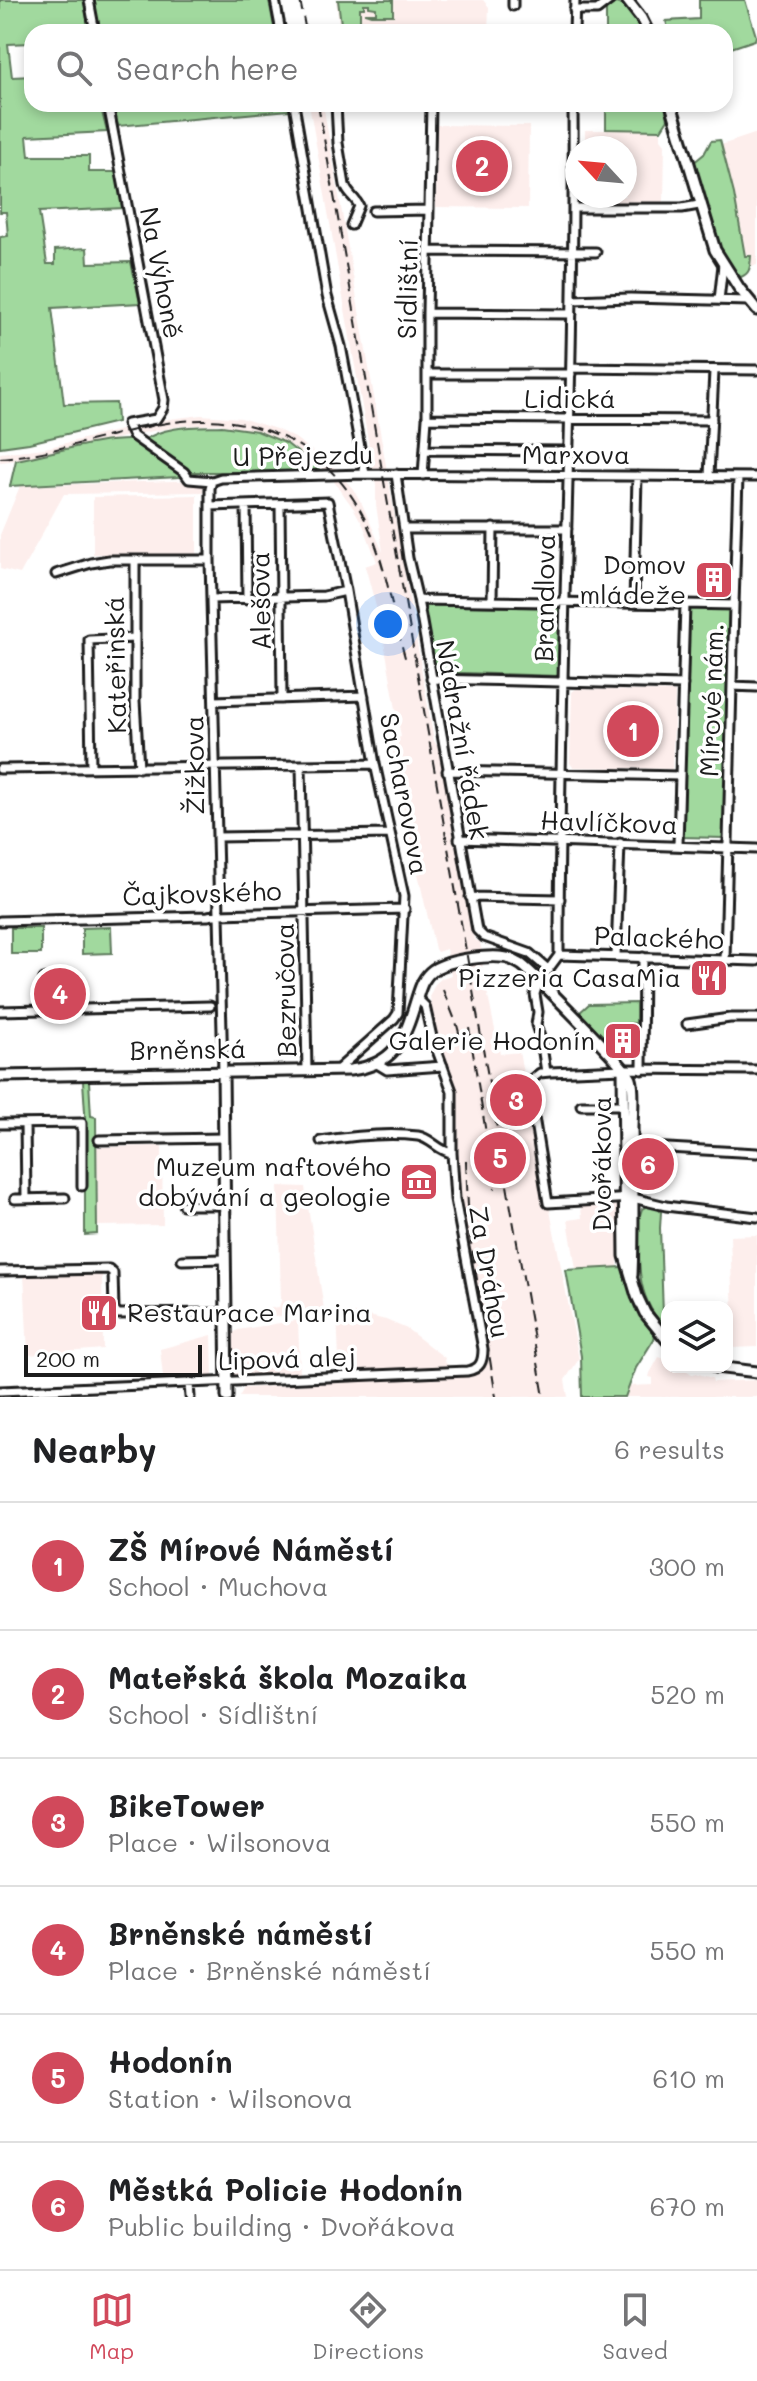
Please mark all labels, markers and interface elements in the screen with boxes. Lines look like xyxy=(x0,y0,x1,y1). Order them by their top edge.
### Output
search box xyxy=(24,24,733,112)
icon: search xyxy=(52,46,96,90)
text: Search here xyxy=(116,48,299,88)
pin: 2 xyxy=(456,136,508,196)
north arrow xyxy=(565,136,637,208)
street label: Na Výhoně xyxy=(133,204,191,341)
street label: Sídlištní xyxy=(389,238,425,339)
street label: Lidická xyxy=(524,381,616,415)
street label: U Přejezdu xyxy=(232,437,374,473)
street label: Marxova xyxy=(522,437,630,471)
street label: Brandlova xyxy=(526,534,562,662)
place label: Domov mládeže xyxy=(579,547,686,611)
street label: Alešova xyxy=(242,551,278,651)
building icon: Domov mládeže xyxy=(693,559,735,601)
street label: Kateřinská xyxy=(97,596,133,734)
your location xyxy=(368,604,408,644)
street label: Mírové nám. xyxy=(691,623,731,777)
street label: Nádražní řádek xyxy=(429,637,497,842)
pin: 1 xyxy=(607,701,659,761)
street label: Sacharovova xyxy=(373,710,437,878)
street label: Žižkova xyxy=(176,715,212,815)
street label: Havlíčkova xyxy=(540,803,678,841)
street label: Čajkovského xyxy=(122,873,282,913)
street label: Palackého xyxy=(593,918,725,956)
street label: Bezručova xyxy=(267,922,303,1058)
restaurant icon: Pizzeria CasaMia xyxy=(688,957,730,999)
place label: Pizzeria CasaMia xyxy=(458,960,681,994)
pin: 4 xyxy=(34,964,86,1024)
building icon: Galerie Hodonín xyxy=(602,1020,644,1062)
place label: Galerie Hodonín xyxy=(389,1023,595,1057)
street label: Brněnská xyxy=(129,1031,247,1067)
pin: 3 xyxy=(490,1070,542,1130)
street label: Dvořákova xyxy=(584,1096,618,1232)
pin: 5 xyxy=(474,1128,526,1188)
pin: 6 xyxy=(622,1134,674,1194)
place label: Muzeum naftového dobývání a geologie xyxy=(138,1149,391,1213)
museum icon: Muzeum naftového dobývání a geologie xyxy=(398,1161,440,1203)
street label: Za Dráhou xyxy=(462,1203,518,1340)
restaurant icon: Restaurace Marina xyxy=(78,1292,120,1334)
place label: Restaurace Marina xyxy=(127,1295,372,1329)
map controls xyxy=(661,1301,733,1373)
button: layers xyxy=(661,1301,733,1373)
street label: Lipová alej xyxy=(217,1339,356,1377)
scale bar xyxy=(24,1341,202,1377)
text: 200 m xyxy=(36,1344,100,1373)
text: Nearby xyxy=(32,1427,157,1472)
text: 6 results xyxy=(614,1432,725,1466)
text: ZŠ Mírové Náměstí xyxy=(108,1529,394,1569)
text: 1 xyxy=(52,1549,64,1583)
text: 300 m xyxy=(649,1549,725,1583)
text: School · Muchova xyxy=(108,1569,328,1603)
text: Mateřská škola Mozaika xyxy=(108,1657,467,1697)
text: 2 xyxy=(51,1677,65,1711)
text: 520 m xyxy=(650,1677,725,1711)
text: School · Sídlištní xyxy=(108,1697,318,1731)
text: BikeTower xyxy=(108,1785,265,1825)
text: 3 xyxy=(50,1805,66,1839)
text: 550 m xyxy=(650,1805,725,1839)
text: Place · Wilsonova xyxy=(108,1825,331,1859)
text: Brněnské náměstí xyxy=(108,1913,373,1953)
text: 4 xyxy=(50,1933,66,1967)
text: 550 m xyxy=(650,1933,725,1967)
text: Place · Brněnské náměstí xyxy=(108,1953,431,1987)
text: Hodonín xyxy=(108,2041,233,2081)
text: 5 xyxy=(50,2061,66,2095)
text: 610 m xyxy=(653,2061,725,2095)
text: Station · Wilsonova xyxy=(108,2081,353,2115)
text: Městká Policie Hodonín xyxy=(108,2169,463,2209)
text: 6 xyxy=(50,2189,66,2223)
text: 670 m xyxy=(650,2189,725,2223)
text: Public building · Dvořákova xyxy=(108,2209,455,2243)
tab: Map xyxy=(89,2288,134,2365)
tab: Directions xyxy=(312,2288,424,2365)
tab: Saved xyxy=(603,2288,668,2365)

